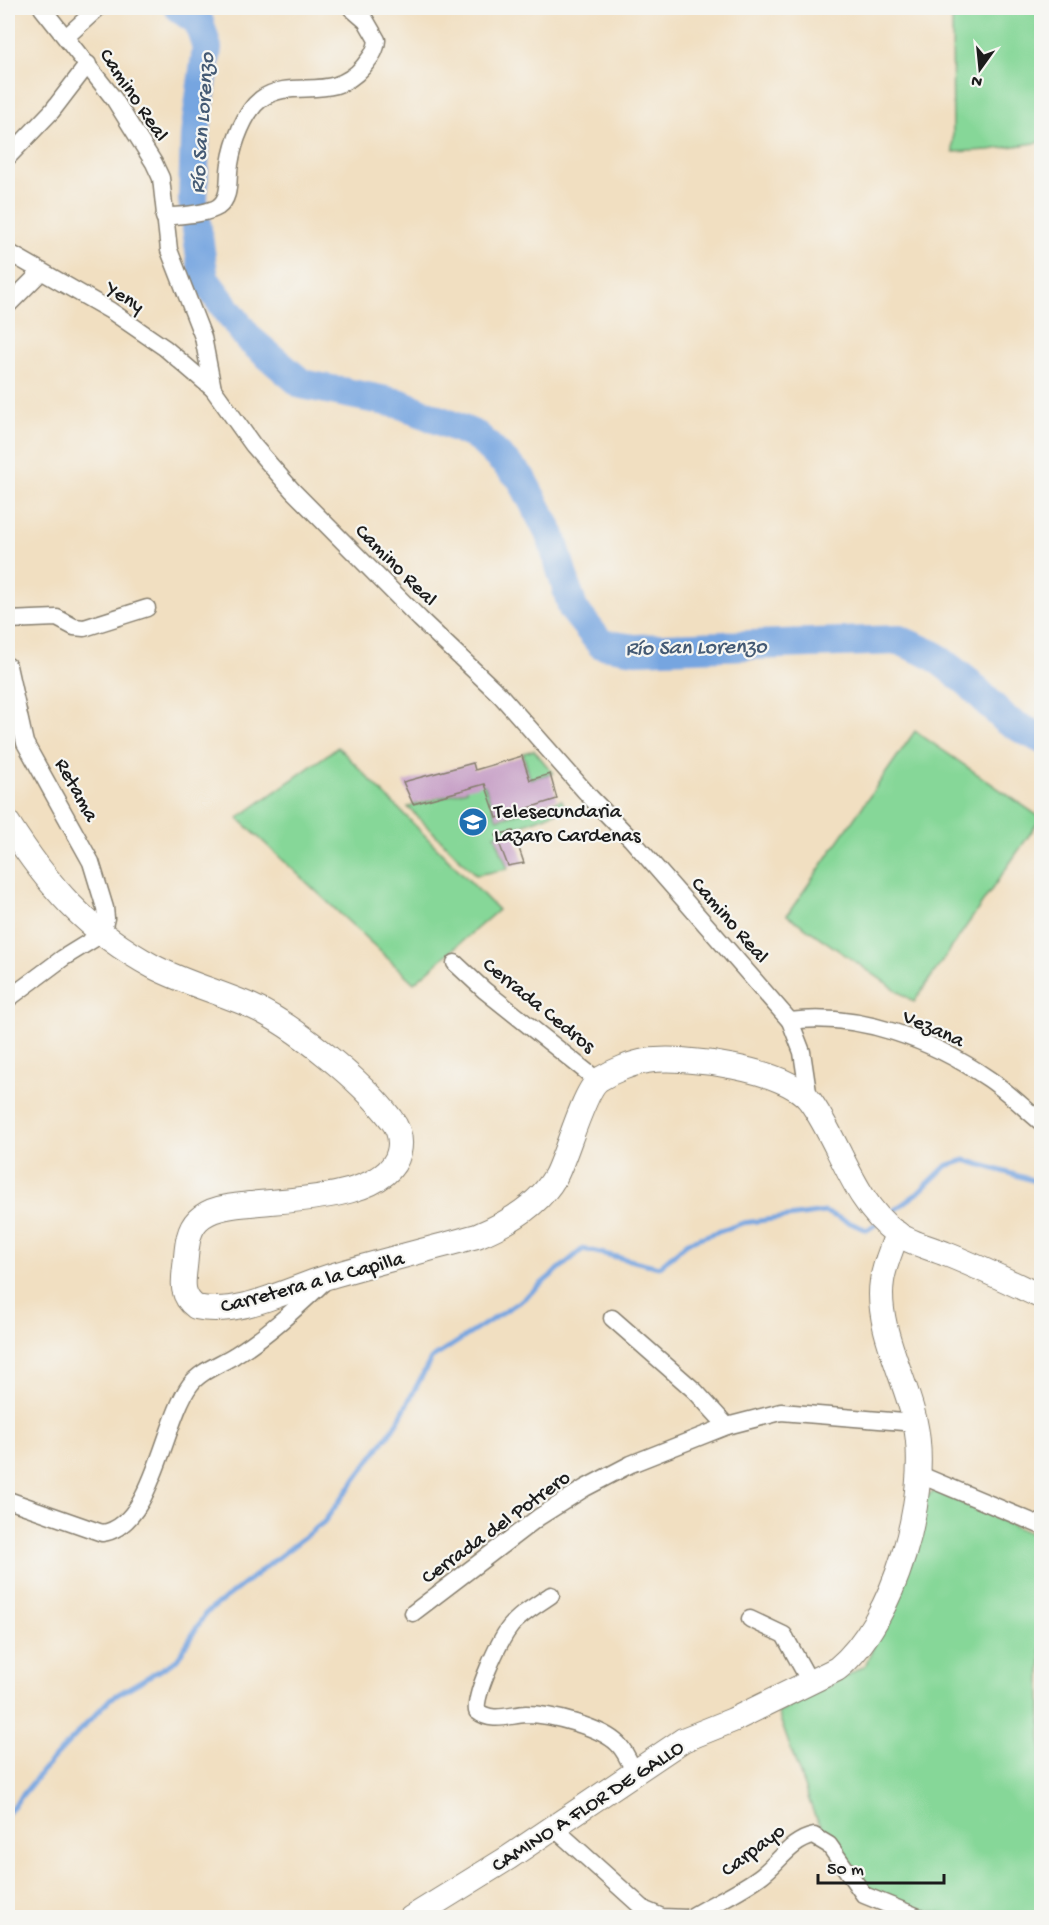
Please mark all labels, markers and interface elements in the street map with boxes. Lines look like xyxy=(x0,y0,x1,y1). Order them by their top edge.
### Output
north arrow xyxy=(950,39,1010,99)
street label: Camino Real xyxy=(92,45,172,147)
water label: Río San Lorenzo xyxy=(186,50,222,195)
text: N xyxy=(969,69,985,91)
street label: Yeny xyxy=(98,276,148,320)
street label: Camino Real xyxy=(348,520,441,613)
water label: Río San Lorenzo xyxy=(625,635,768,663)
street label: Retama xyxy=(47,755,103,828)
place label: Telesecundaria Lazaro Cardenas xyxy=(493,801,642,850)
school or university icon: Telesecundaria Lazaro Cardenas xyxy=(457,806,489,838)
street label: Camino Real xyxy=(684,873,773,970)
street label: Cerrada Cedros xyxy=(476,953,600,1061)
street label: Vezana xyxy=(897,1005,969,1055)
street label: Carretera a la Capilla xyxy=(218,1248,409,1321)
street label: Cerrada del Potrero xyxy=(418,1466,577,1591)
street label: CAMINO A FLOR DE GALLO xyxy=(488,1736,690,1880)
street label: Carpayo xyxy=(717,1820,791,1884)
scale bar xyxy=(818,1847,944,1885)
text: 50 m xyxy=(827,1860,864,1881)

